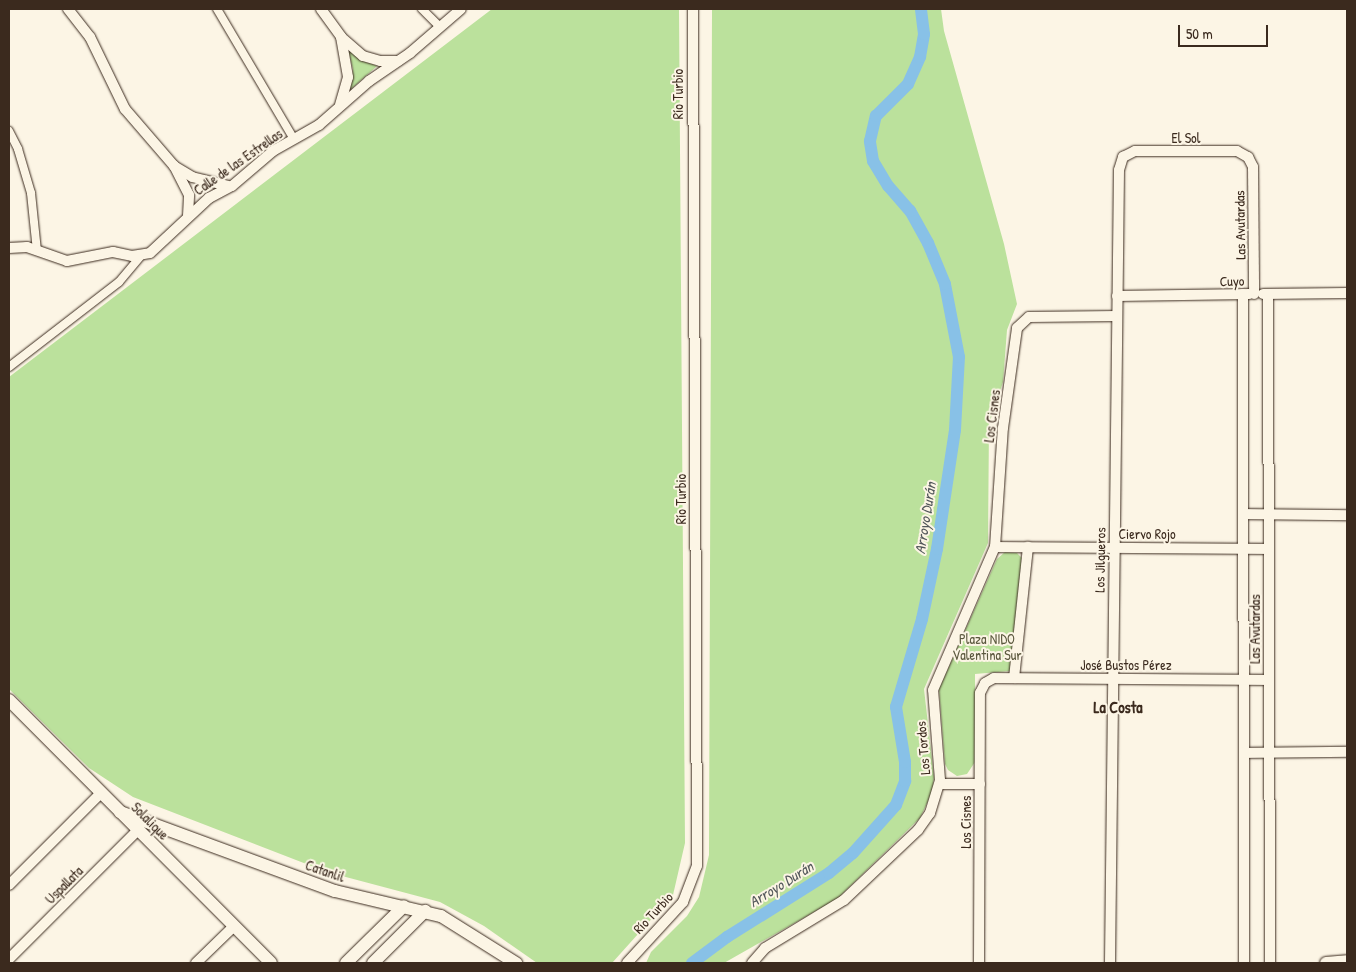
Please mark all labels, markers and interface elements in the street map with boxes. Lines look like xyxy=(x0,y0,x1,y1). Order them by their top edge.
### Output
scale bar xyxy=(1181,15,1271,47)
text: 50 m xyxy=(1186,23,1213,44)
street label: Río Turbio xyxy=(670,69,686,119)
street label: Calle de las Estrellas xyxy=(190,125,286,199)
street label: El Sol xyxy=(1172,130,1200,146)
street label: Las Avutardas xyxy=(1231,190,1249,260)
street label: Cuyo xyxy=(1219,272,1245,290)
street label: Los Cisnes xyxy=(980,389,1004,443)
street label: Río Turbio xyxy=(673,474,689,524)
water label: Arroyo Durán xyxy=(910,481,940,555)
street label: Ciervo Rojo xyxy=(1118,526,1176,542)
street label: Los Jilgueros xyxy=(1091,527,1109,593)
street label: Las Avutardas xyxy=(1247,594,1263,664)
park label: Plaza NIDO Valentina Sur xyxy=(952,631,1022,664)
street label: José Bustos Pérez xyxy=(1080,657,1172,673)
district label: La Costa xyxy=(1093,697,1143,717)
street label: Los Tordos xyxy=(912,721,934,775)
street label: Los Cisnes xyxy=(958,796,974,848)
street label: Solalique xyxy=(128,799,172,843)
street label: Catanlil xyxy=(303,856,347,886)
water label: Arroyo Durán xyxy=(746,857,816,911)
street label: Uspallata xyxy=(42,863,86,907)
street label: Río Turbio xyxy=(630,889,676,937)

